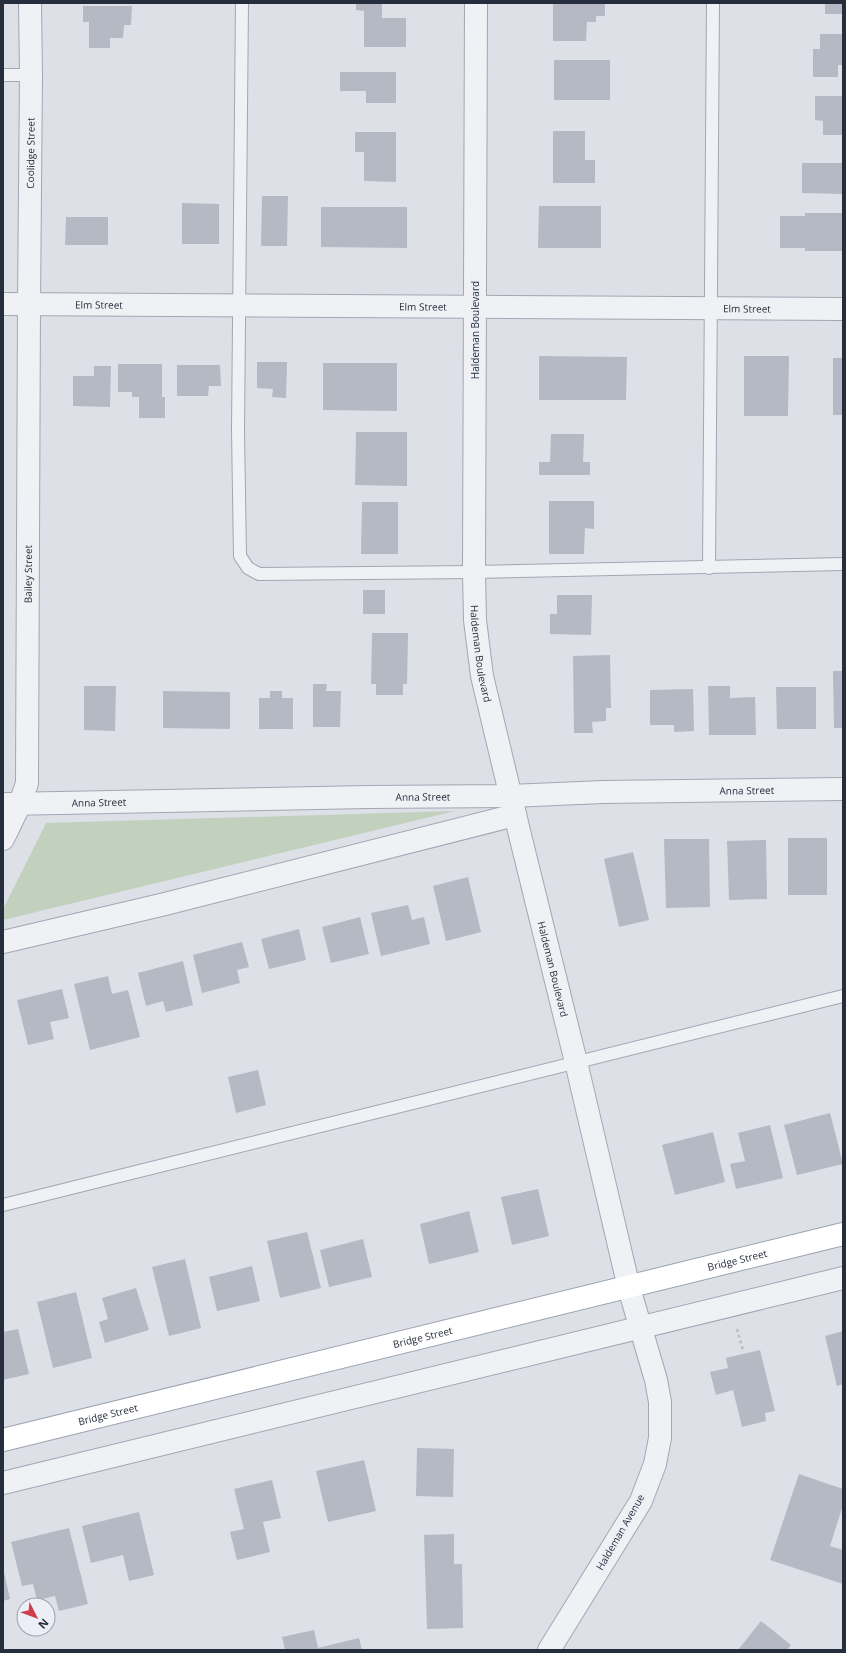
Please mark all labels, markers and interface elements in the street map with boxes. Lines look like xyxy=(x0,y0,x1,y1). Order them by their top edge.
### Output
street label: Coolidge Street xyxy=(23,117,38,189)
street label: Haldeman Boulevard xyxy=(468,281,482,379)
street label: Elm Street xyxy=(75,297,123,312)
street label: Elm Street xyxy=(399,299,447,314)
street label: Elm Street xyxy=(723,301,771,316)
street label: Bailey Street xyxy=(21,544,35,603)
street label: Haldeman Boulevard xyxy=(468,605,495,704)
street label: Anna Street xyxy=(719,783,775,798)
street label: Anna Street xyxy=(395,789,451,804)
street label: Anna Street xyxy=(71,795,127,810)
street label: Haldeman Boulevard xyxy=(534,920,572,1018)
street label: Bridge Street xyxy=(706,1246,769,1274)
street label: Bridge Street xyxy=(391,1323,454,1351)
street label: Bridge Street xyxy=(77,1400,140,1428)
street label: Haldeman Avenue xyxy=(593,1491,648,1573)
north arrow xyxy=(16,1597,56,1637)
text: N xyxy=(35,1616,52,1632)

